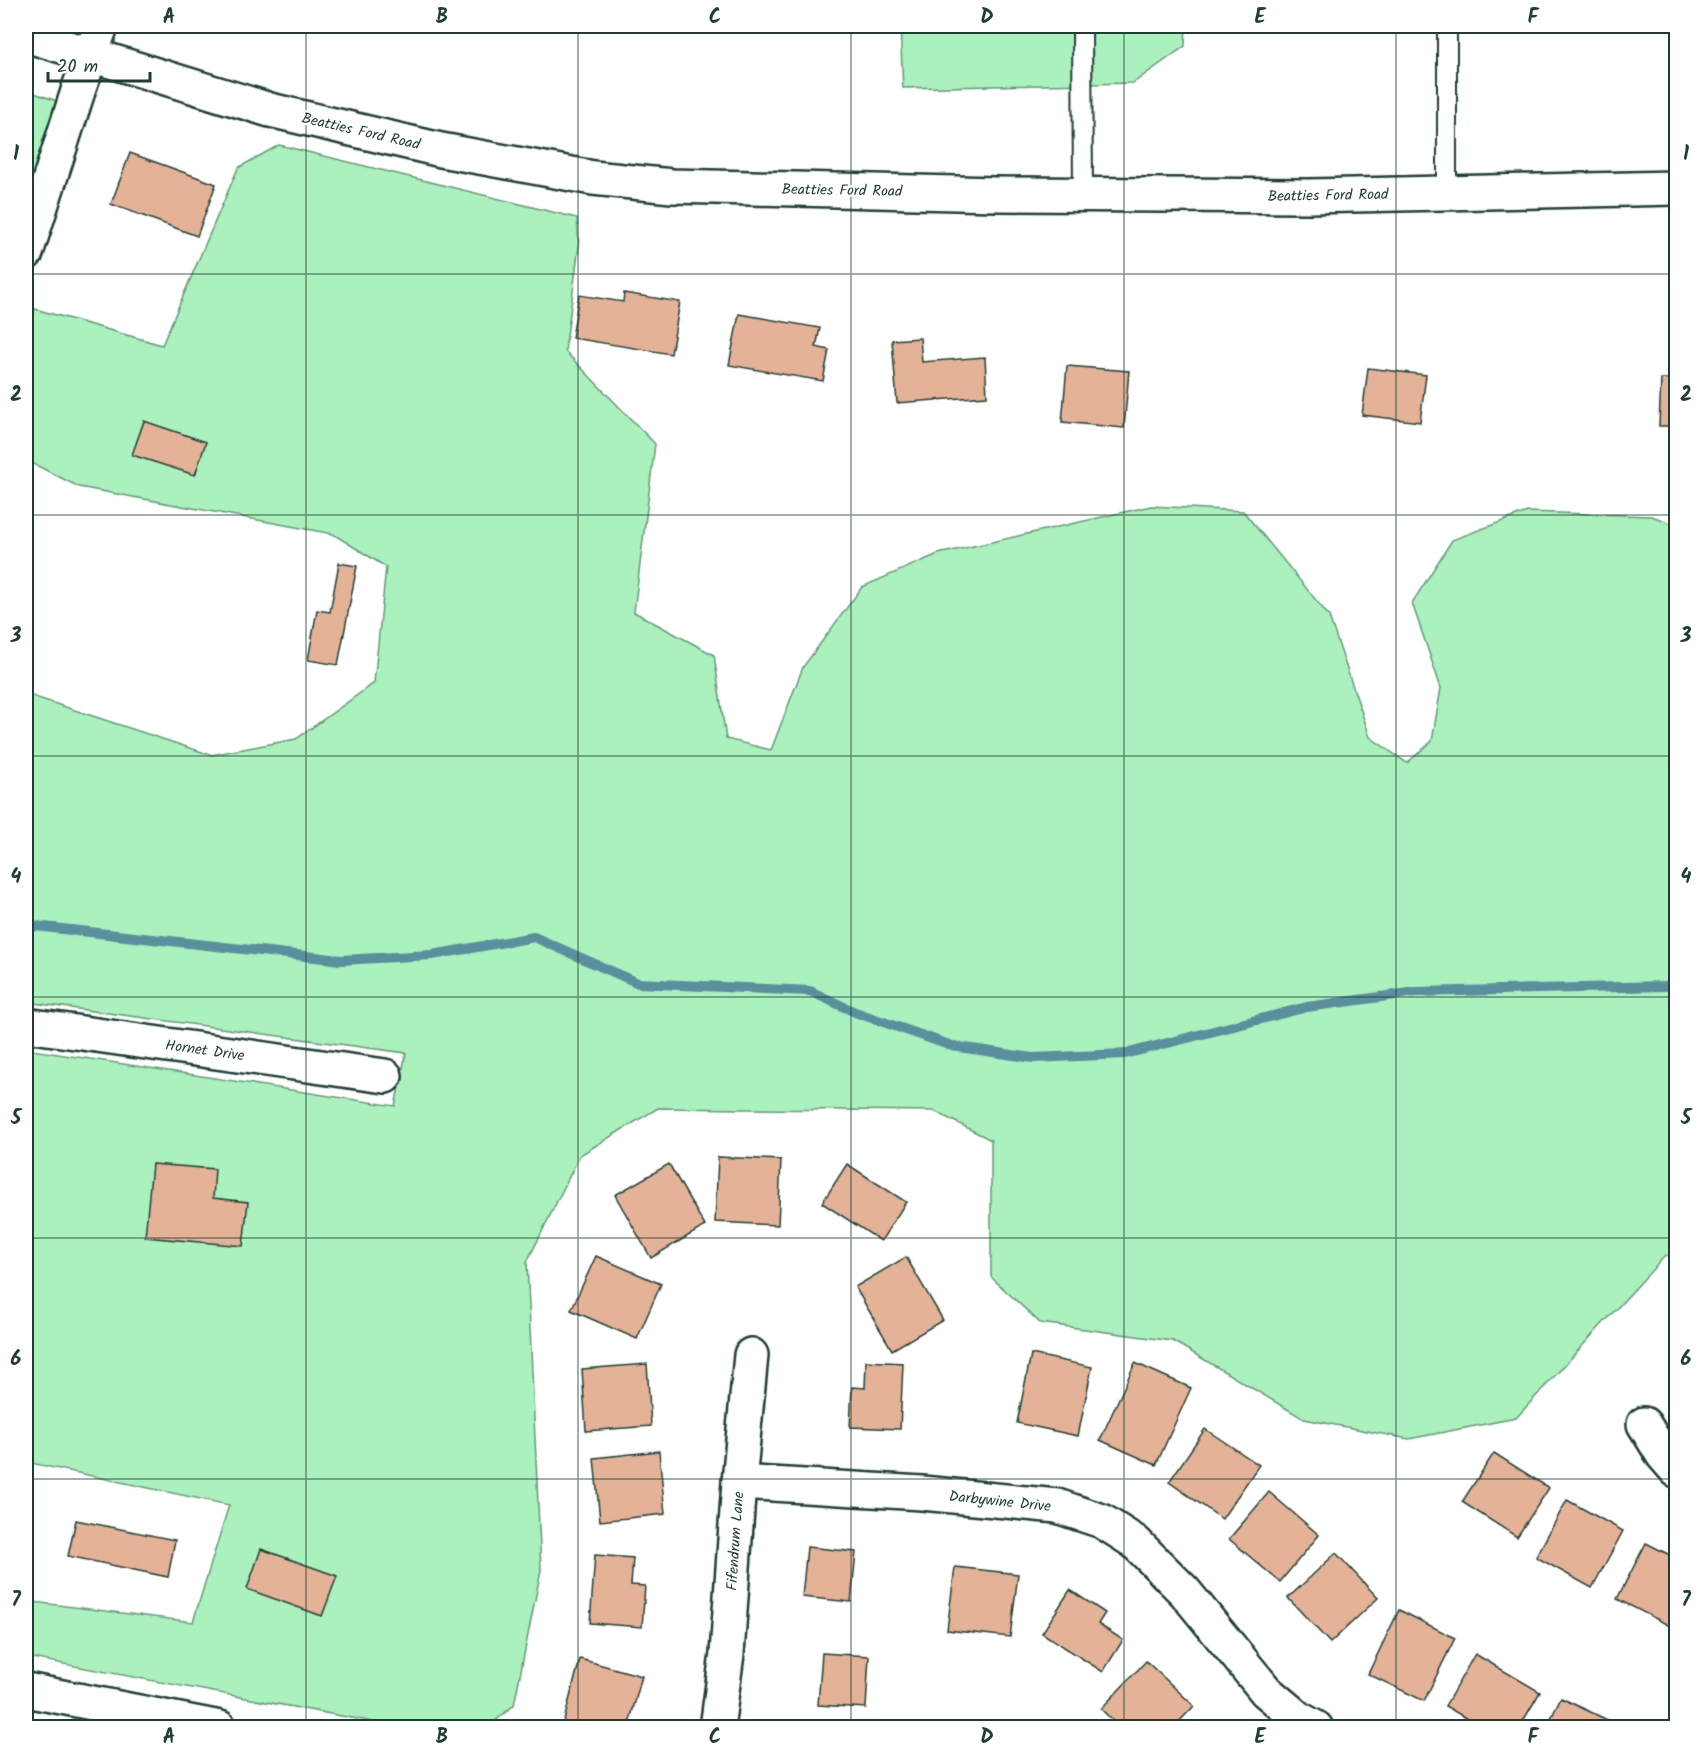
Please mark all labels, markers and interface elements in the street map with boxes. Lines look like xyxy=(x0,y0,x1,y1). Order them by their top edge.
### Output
text: A xyxy=(163,2,175,34)
text: B xyxy=(436,2,448,34)
text: C xyxy=(709,2,721,34)
text: D xyxy=(980,2,994,34)
text: E xyxy=(1254,2,1266,34)
text: F xyxy=(1528,2,1540,34)
scale bar xyxy=(48,45,150,83)
text: 20 m xyxy=(57,53,98,82)
street label: Beatties Ford Road xyxy=(299,107,423,157)
text: 1 xyxy=(13,139,19,171)
text: 1 xyxy=(1683,139,1689,171)
street label: Beatties Ford Road xyxy=(781,178,903,204)
street label: Beatties Ford Road xyxy=(1267,183,1389,209)
text: 2 xyxy=(10,380,22,412)
text: 2 xyxy=(1680,380,1692,412)
text: 3 xyxy=(10,621,22,653)
text: 3 xyxy=(1680,621,1692,653)
text: 4 xyxy=(11,862,22,894)
text: 4 xyxy=(1681,862,1692,894)
street label: Hornet Drive xyxy=(164,1034,246,1068)
text: 5 xyxy=(10,1103,23,1135)
text: 5 xyxy=(1680,1103,1693,1135)
text: 6 xyxy=(11,1344,22,1376)
text: 6 xyxy=(1681,1344,1692,1376)
street label: Darbywine Drive xyxy=(948,1485,1052,1519)
street label: Fifendrum Lane xyxy=(721,1490,751,1591)
text: 7 xyxy=(11,1585,21,1617)
text: 7 xyxy=(1681,1585,1691,1617)
text: A xyxy=(163,1722,175,1753)
text: B xyxy=(436,1722,448,1753)
text: C xyxy=(709,1722,721,1753)
text: D xyxy=(980,1722,994,1753)
text: E xyxy=(1254,1722,1266,1753)
text: F xyxy=(1528,1722,1540,1753)

